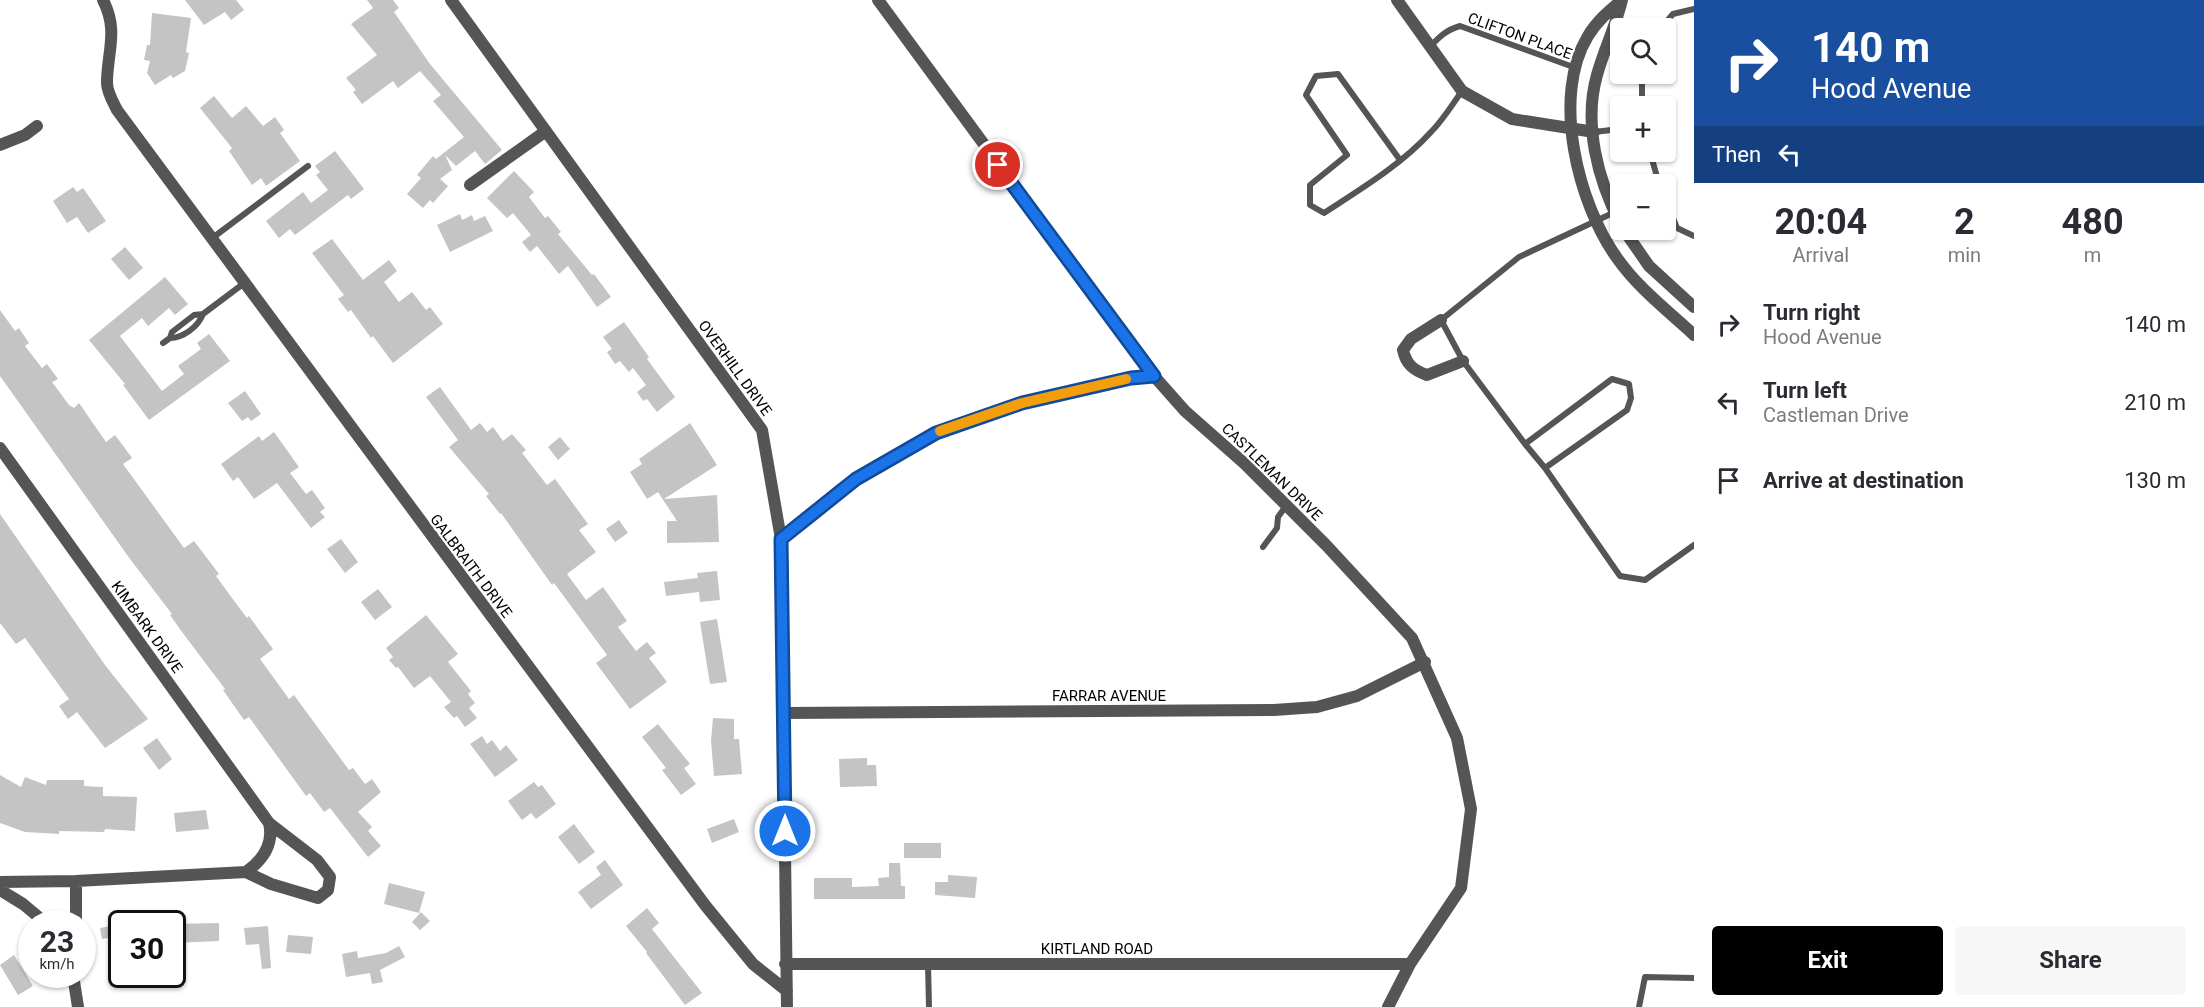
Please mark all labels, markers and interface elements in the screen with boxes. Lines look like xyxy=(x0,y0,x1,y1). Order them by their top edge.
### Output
street label: CLIFTON PLACE xyxy=(1465,9,1575,63)
map controls xyxy=(1610,18,1676,240)
button: search xyxy=(1610,18,1676,84)
text: 140 m xyxy=(1811,23,1930,72)
icon: right xyxy=(1712,24,1790,102)
text: Hood Avenue xyxy=(1811,73,1971,105)
button: + xyxy=(1610,96,1676,162)
icon: left xyxy=(1773,138,1806,171)
pin xyxy=(972,139,1023,190)
text: Then xyxy=(1712,142,1761,167)
icon: arrive xyxy=(981,148,1014,181)
button: − xyxy=(1610,174,1676,240)
text: 20:04 xyxy=(1774,201,1867,243)
text: 2 xyxy=(1954,201,1975,243)
text: 480 xyxy=(2062,201,2124,243)
text: Arrival xyxy=(1792,243,1849,267)
text: min xyxy=(1948,243,1981,267)
text: m xyxy=(2084,243,2101,267)
text: Turn right xyxy=(1763,300,1860,325)
icon: right xyxy=(1712,308,1745,341)
text: 140 m xyxy=(2124,312,2186,337)
street label: OVERHILL DRIVE xyxy=(694,317,776,420)
text: Hood Avenue xyxy=(1763,325,1882,349)
text: Turn left xyxy=(1763,378,1847,403)
icon: left xyxy=(1712,386,1745,419)
text: 210 m xyxy=(2124,390,2186,415)
text: Castleman Drive xyxy=(1763,403,1909,427)
street label: CASTLEMAN DRIVE xyxy=(1218,419,1326,525)
icon: arrive xyxy=(1712,464,1745,497)
text: Arrive at destination xyxy=(1763,468,1964,493)
text: 130 m xyxy=(2124,468,2186,493)
street label: GALBRAITH DRIVE xyxy=(426,511,516,622)
street label: KIMBARK DRIVE xyxy=(108,577,187,677)
street label: FARRAR AVENUE xyxy=(1052,687,1167,705)
position arrow xyxy=(753,799,817,863)
speed limit sign: 30 xyxy=(108,910,186,988)
text: 23 xyxy=(40,924,74,959)
button: Exit xyxy=(1712,926,1943,995)
button: Share xyxy=(1955,926,2186,995)
street label: KIRTLAND ROAD xyxy=(1041,940,1153,958)
text: km/h xyxy=(39,955,75,973)

